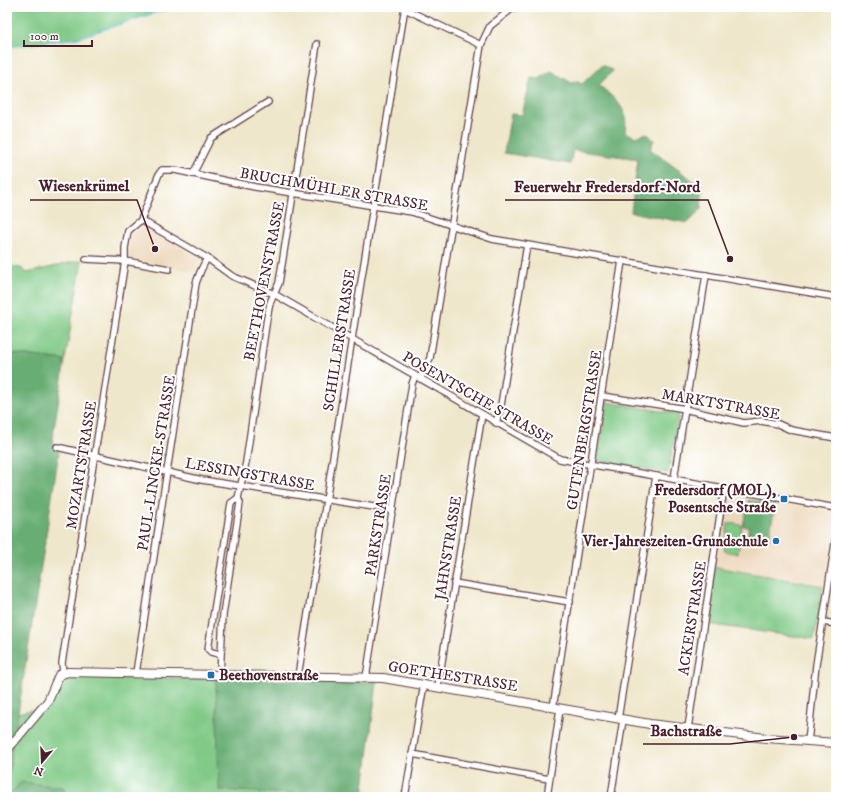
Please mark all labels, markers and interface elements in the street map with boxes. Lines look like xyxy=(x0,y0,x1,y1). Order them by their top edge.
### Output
scale bar xyxy=(24,22,92,48)
text: 100 m xyxy=(30,29,59,44)
street label: BRUCHMÜHLER STRASSE xyxy=(238,164,430,215)
callout: Wiesenkrümel xyxy=(30,172,137,200)
callout: Feuerwehr Fredersdorf-Nord xyxy=(505,172,708,200)
text: Wiesenkrümel xyxy=(38,176,131,196)
text: Feuerwehr Fredersdorf-Nord xyxy=(514,177,701,197)
street label: BEETHOVENSTRASSE xyxy=(240,199,289,363)
street label: SCHILLERSTRASSE xyxy=(319,267,360,413)
street label: POSENTSCHE STRASSE xyxy=(399,347,557,450)
street label: GUTENBERGSTRASSE xyxy=(562,348,607,512)
street label: PAUL-LINCKE-STRASSE xyxy=(133,374,180,552)
street label: MARKTSTRASSE xyxy=(660,385,782,424)
street label: MOZARTSTRASSE xyxy=(62,399,101,531)
street label: LESSINGSTRASSE xyxy=(184,454,316,495)
street label: PARKSTRASSE xyxy=(361,472,396,578)
place label: Fredersdorf (MOL), Posentsche Straße xyxy=(654,481,777,517)
street label: JAHNSTRASSE xyxy=(431,494,466,604)
marker: Fredersdorf (MOL), Posentsche Straße xyxy=(779,494,789,504)
place label: Vier-Jahreszeiten-Grundschule xyxy=(582,532,769,551)
marker: Vier-Jahreszeiten-Grundschule xyxy=(771,536,781,546)
street label: ACKERSTRASSE xyxy=(674,559,711,677)
street label: GOETHESTRASSE xyxy=(387,657,520,696)
place label: Beethovenstraße xyxy=(219,666,319,685)
marker: Beethovenstraße xyxy=(206,670,216,680)
callout: Bachstraße xyxy=(643,716,730,744)
text: Bachstraße xyxy=(650,721,722,741)
north arrow xyxy=(22,742,62,782)
text: N xyxy=(33,762,46,779)

